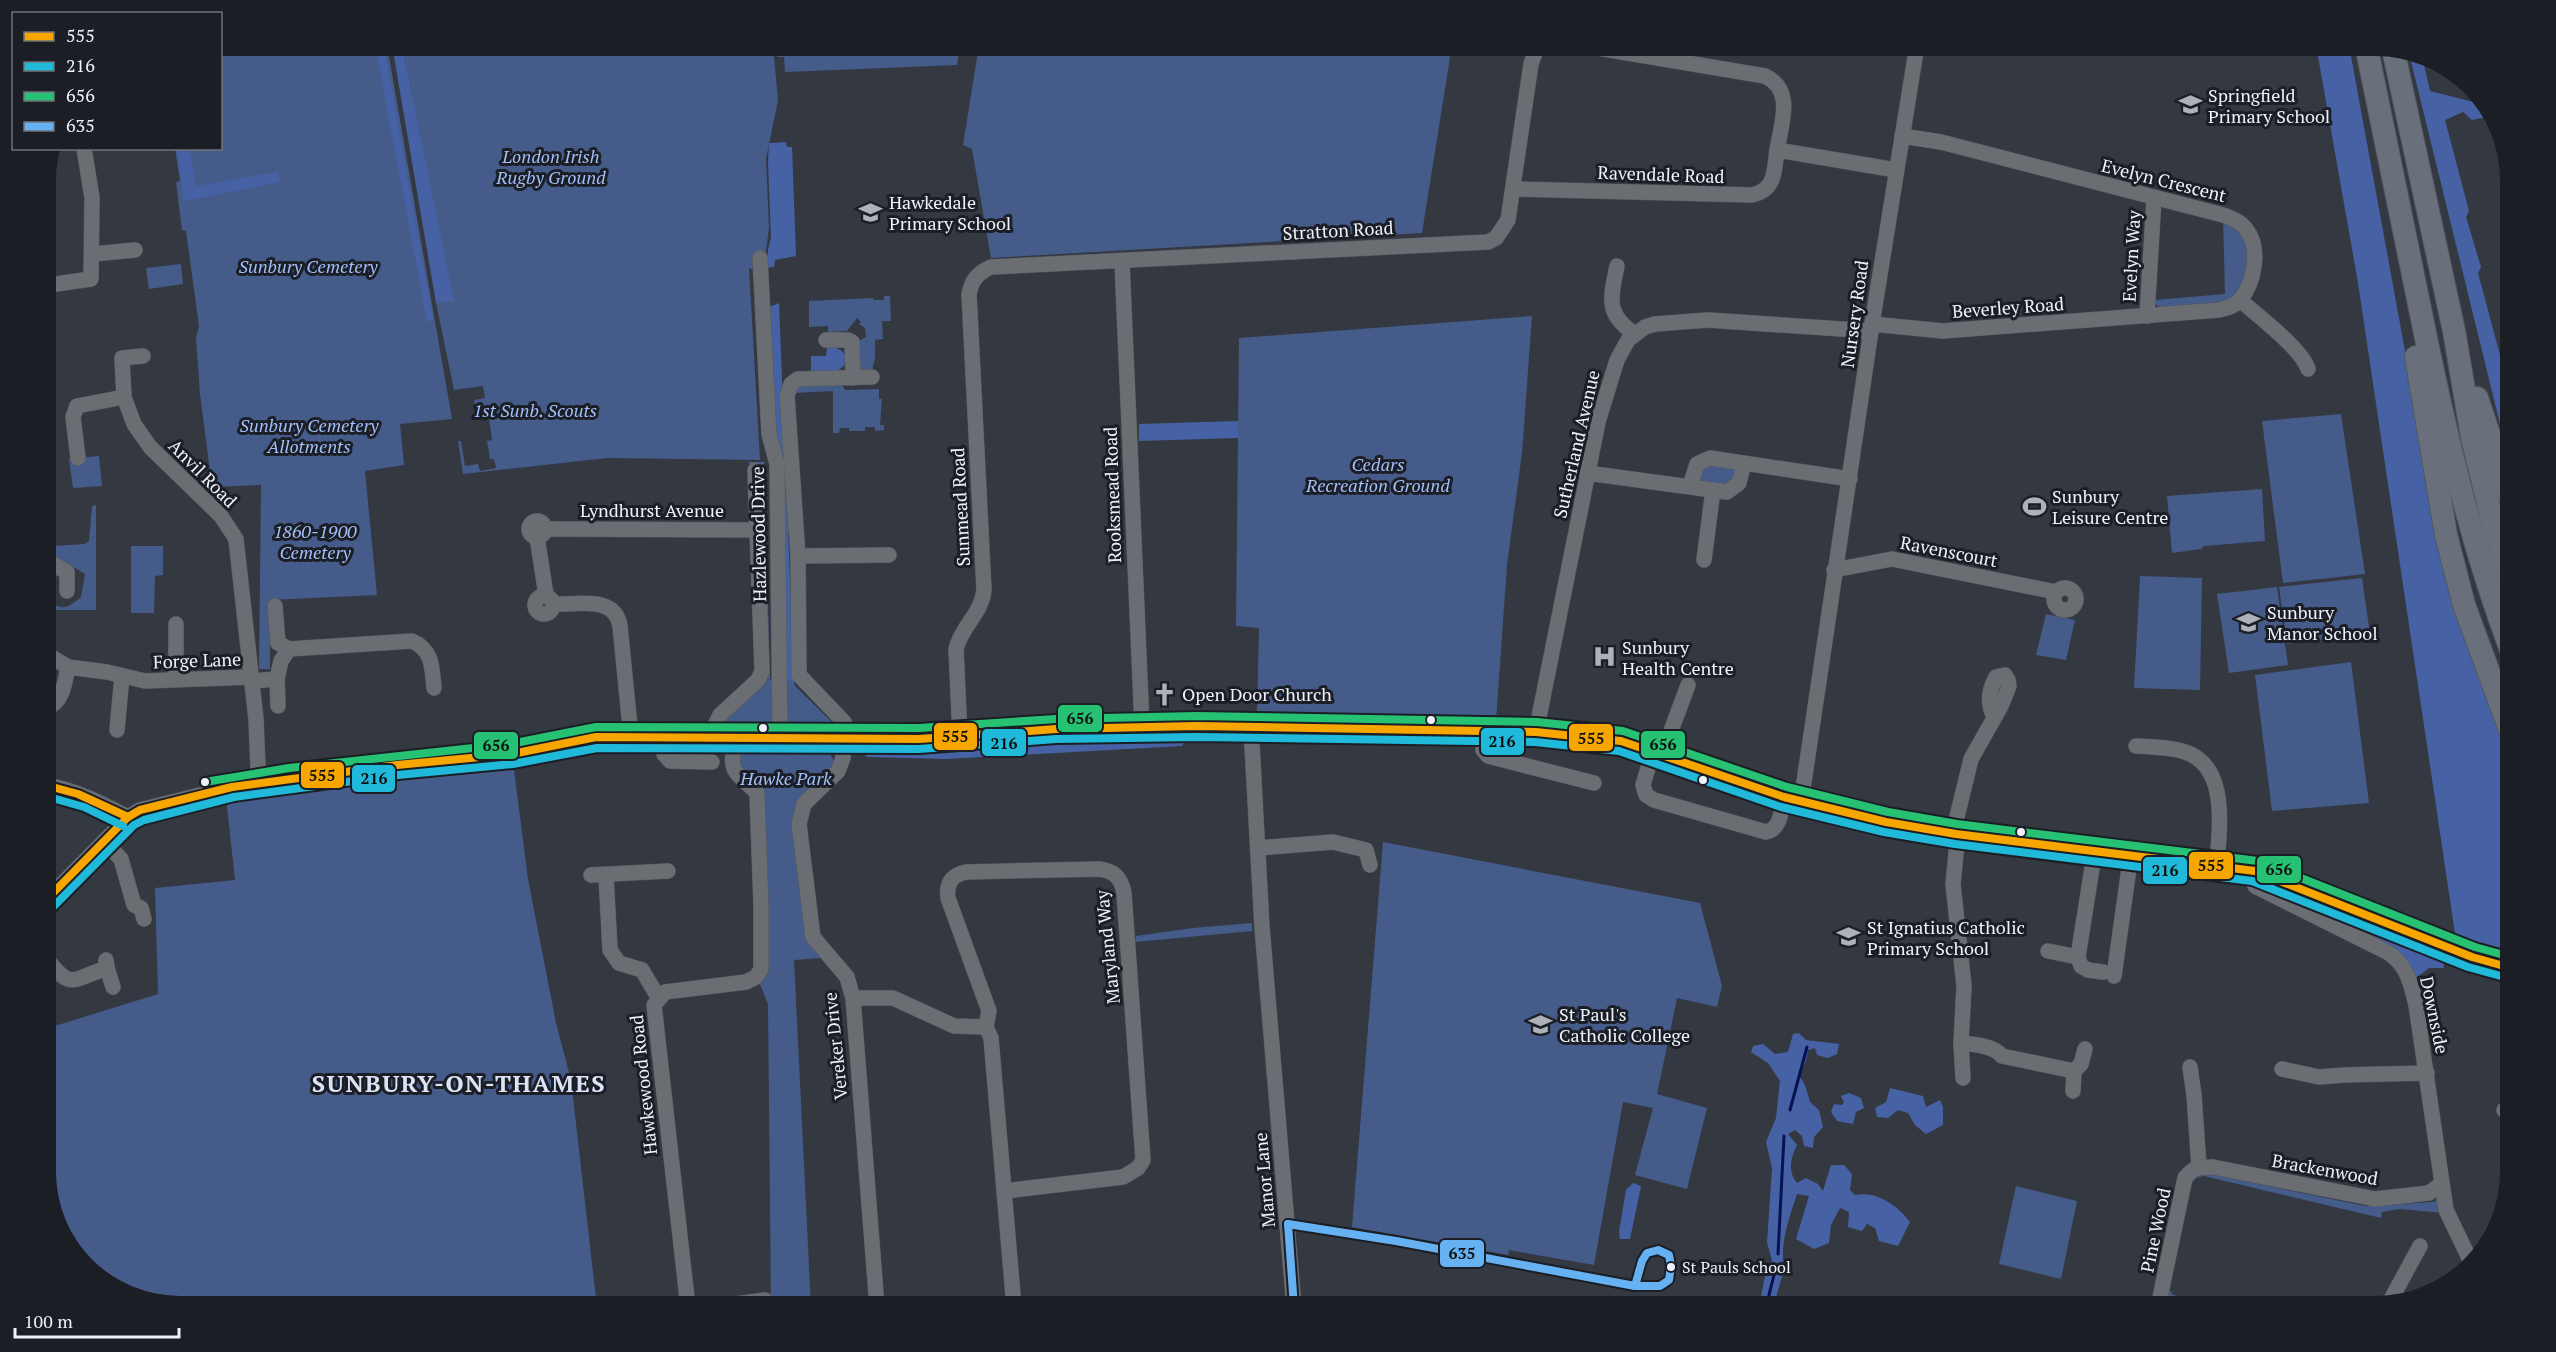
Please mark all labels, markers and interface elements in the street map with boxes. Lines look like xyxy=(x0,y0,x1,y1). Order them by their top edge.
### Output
legend xyxy=(12,12,222,150)
text: 555 xyxy=(66,23,95,47)
text: 216 xyxy=(66,53,95,77)
text: 656 xyxy=(66,83,95,107)
place label: Springfield Primary School xyxy=(2208,83,2330,128)
school or university icon: Springfield Primary School xyxy=(2177,92,2203,118)
text: 635 xyxy=(66,113,95,137)
park label: London Irish Rugby Ground xyxy=(495,144,606,189)
street label: Evelyn Crescent xyxy=(2099,153,2229,207)
street label: Ravendale Road xyxy=(1597,160,1725,188)
place label: Hawkedale Primary School xyxy=(889,190,1011,235)
school or university icon: Hawkedale Primary School xyxy=(858,199,884,225)
street label: Evelyn Way xyxy=(2117,209,2145,302)
street label: Stratton Road xyxy=(1282,215,1394,245)
park label: Sunbury Cemetery xyxy=(238,254,378,278)
street label: Nursery Road xyxy=(1835,259,1873,369)
street label: Beverley Road xyxy=(1951,291,2065,323)
street label: Sutherland Avenue xyxy=(1547,368,1605,520)
park label: 1st Sunb. Scouts xyxy=(473,398,597,422)
park label: Sunbury Cemetery Allotments xyxy=(239,413,379,458)
street label: Rooksmead Road xyxy=(1098,426,1126,564)
street label: Anvil Road xyxy=(164,434,242,512)
street label: Sunmead Road xyxy=(945,447,975,567)
park label: Cedars Recreation Ground xyxy=(1305,452,1450,497)
street label: Hazlewood Drive xyxy=(745,466,771,602)
place label: Sunbury Leisure Centre xyxy=(2052,484,2168,529)
sports icon: Sunbury Leisure Centre xyxy=(2021,493,2047,519)
street label: Lyndhurst Avenue xyxy=(580,498,724,522)
park label: 1860-1900 Cemetery xyxy=(273,519,357,564)
street label: Ravenscourt xyxy=(1898,530,2000,572)
place label: Sunbury Manor School xyxy=(2267,600,2378,645)
school or university icon: Sunbury Manor School xyxy=(2236,609,2262,635)
place label: Sunbury Health Centre xyxy=(1622,635,1734,680)
hospital icon: Sunbury Health Centre xyxy=(1591,644,1617,670)
street label: Forge Lane xyxy=(152,646,242,674)
church icon: Open Door Church xyxy=(1151,681,1177,707)
place label: Open Door Church xyxy=(1182,682,1332,706)
line badge: 656 xyxy=(1057,704,1103,733)
text: 656 xyxy=(1066,707,1094,729)
unlabelled marker xyxy=(1425,714,1437,726)
unlabelled marker xyxy=(757,722,769,734)
line badge: 555 xyxy=(933,722,978,751)
line badge: 555 xyxy=(1568,723,1614,752)
text: 555 xyxy=(941,725,969,747)
line badge: 216 xyxy=(1480,727,1525,756)
text: 555 xyxy=(1577,727,1605,749)
line badge: 216 xyxy=(981,728,1027,757)
text: 216 xyxy=(1488,730,1516,752)
line badge: 656 xyxy=(1640,730,1686,759)
line badge: 656 xyxy=(473,731,519,760)
text: 216 xyxy=(990,732,1018,754)
text: 656 xyxy=(1649,733,1677,755)
text: 656 xyxy=(482,734,510,756)
line badge: 555 xyxy=(300,761,345,789)
text: 555 xyxy=(308,764,336,786)
line badge: 216 xyxy=(351,764,396,793)
park label: Hawke Park xyxy=(739,766,832,790)
text: 216 xyxy=(360,767,388,789)
unlabelled marker xyxy=(1697,774,1709,786)
unlabelled marker xyxy=(199,776,211,788)
unlabelled marker xyxy=(2015,826,2027,838)
line badge: 555 xyxy=(2188,851,2234,880)
text: 555 xyxy=(2197,854,2225,876)
line badge: 656 xyxy=(2256,855,2302,884)
line badge: 216 xyxy=(2142,856,2188,885)
text: 656 xyxy=(2265,858,2293,880)
text: 216 xyxy=(2151,859,2179,881)
street label: Maryland Way xyxy=(1089,888,1125,1005)
place label: St Ignatius Catholic Primary School xyxy=(1867,915,2025,960)
school or university icon: St Ignatius Catholic Primary School xyxy=(1836,924,1862,950)
street label: Downside xyxy=(2415,974,2455,1056)
street label: Vereker Drive xyxy=(817,991,853,1101)
place label: St Paul's Catholic College xyxy=(1559,1002,1690,1047)
school or university icon: St Paul's Catholic College xyxy=(1528,1011,1554,1037)
street label: Hawkewood Road xyxy=(624,1014,662,1156)
district label: SUNBURY-ON-THAMES xyxy=(312,1067,606,1099)
street label: Manor Lane xyxy=(1248,1131,1280,1229)
street label: Brackenwood xyxy=(2270,1148,2380,1190)
street label: Pine Wood xyxy=(2134,1186,2176,1274)
line badge: 635 xyxy=(1439,1239,1485,1268)
text: 635 xyxy=(1448,1242,1476,1264)
place label: St Pauls School xyxy=(1682,1256,1791,1278)
marker: St Pauls School xyxy=(1665,1261,1677,1273)
scale bar xyxy=(15,1301,178,1339)
text: 100 m xyxy=(24,1309,73,1333)

